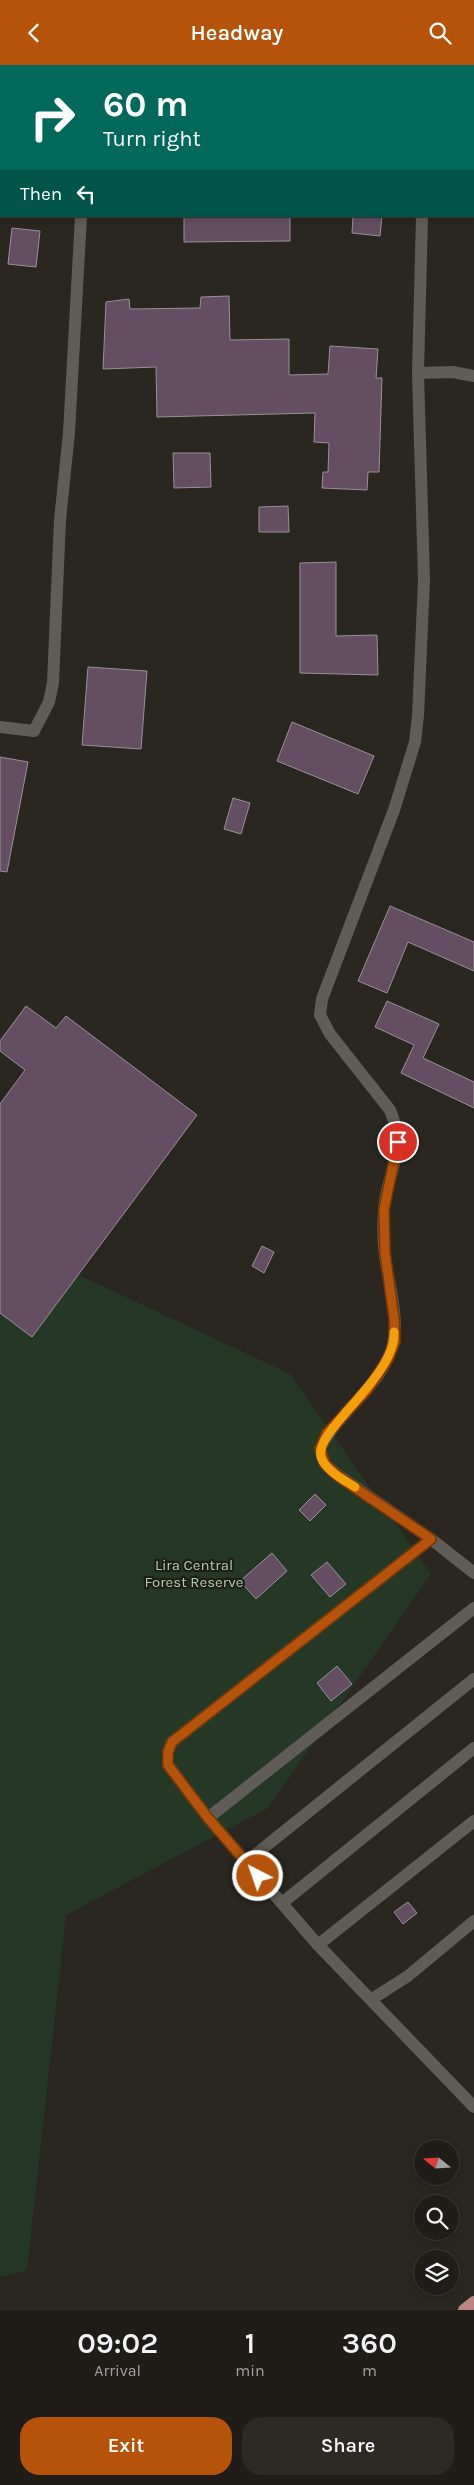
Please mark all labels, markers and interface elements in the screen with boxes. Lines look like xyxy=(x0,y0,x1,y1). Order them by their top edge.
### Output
icon: back xyxy=(20,19,48,47)
icon: search xyxy=(426,19,454,47)
text: Headway xyxy=(191,20,283,46)
text: 60 m xyxy=(103,84,188,125)
icon: right xyxy=(20,85,85,150)
text: Turn right xyxy=(103,126,201,152)
icon: left xyxy=(72,180,100,208)
text: Then xyxy=(20,183,62,205)
pin xyxy=(377,1121,419,1163)
icon: arrive xyxy=(384,1128,412,1156)
park label: Lira Central Forest Reserve xyxy=(145,1556,243,1591)
position arrow xyxy=(231,1849,283,1901)
north arrow xyxy=(414,2140,459,2185)
map controls xyxy=(414,2140,459,2295)
button: search xyxy=(414,2195,459,2240)
button: layers xyxy=(414,2250,459,2295)
text: 09:02 xyxy=(77,2325,158,2361)
text: 1 xyxy=(245,2325,255,2361)
text: 360 xyxy=(342,2325,397,2361)
text: Arrival xyxy=(94,2361,141,2380)
text: min xyxy=(235,2361,265,2380)
text: m xyxy=(362,2361,377,2380)
button: Exit xyxy=(20,2417,232,2475)
button: Share xyxy=(242,2417,454,2475)

